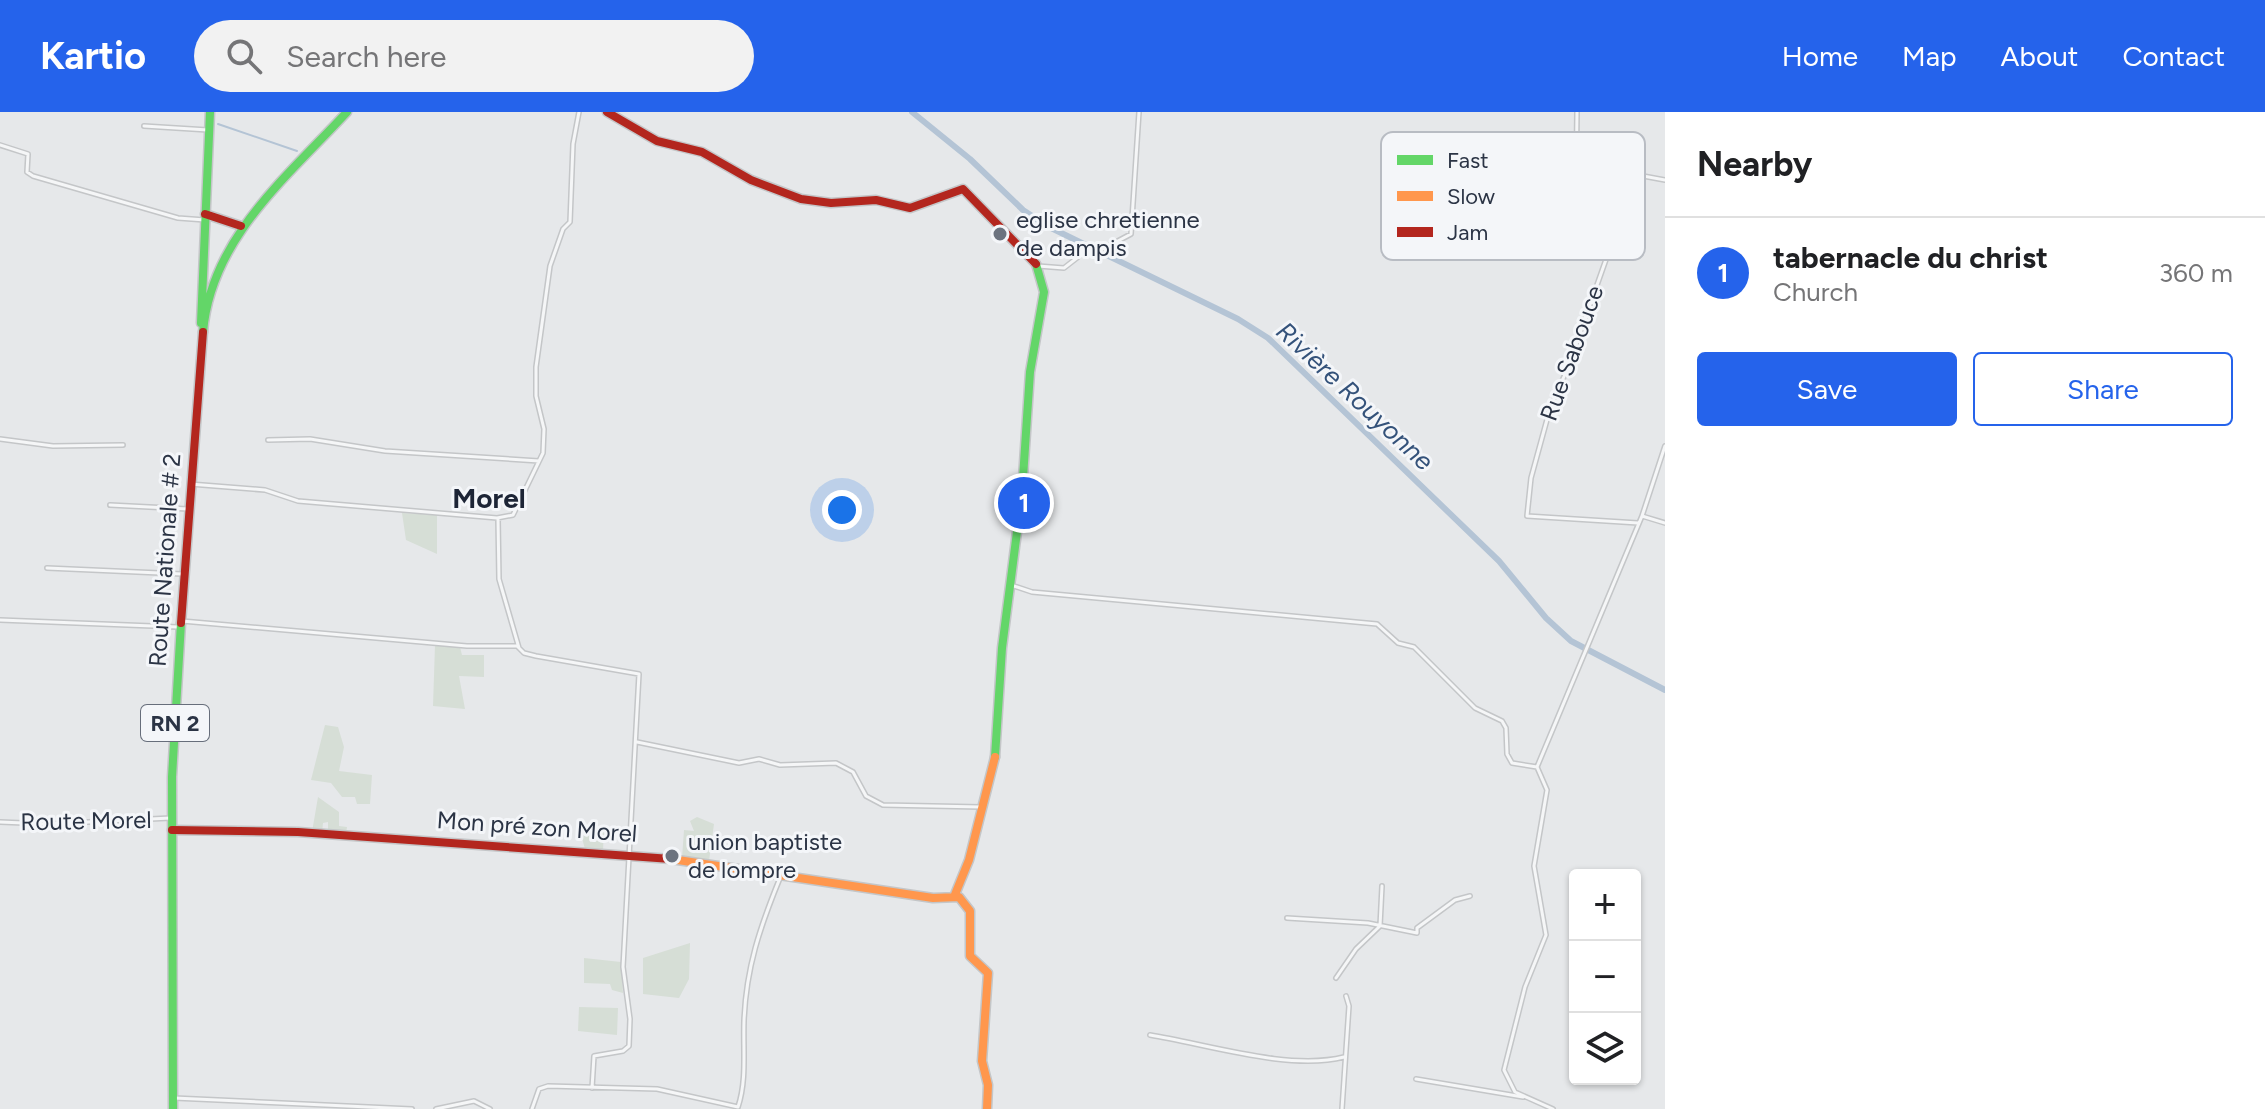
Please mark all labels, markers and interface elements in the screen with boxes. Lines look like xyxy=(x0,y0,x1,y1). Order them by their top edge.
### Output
search box xyxy=(194,20,754,92)
text: Kartio xyxy=(40,33,146,79)
icon: search xyxy=(222,34,266,78)
text: Search here xyxy=(286,38,446,75)
text: Home xyxy=(1782,39,1858,73)
text: Map xyxy=(1902,39,1957,73)
text: About xyxy=(2001,39,2078,73)
text: Contact xyxy=(2122,39,2225,73)
legend xyxy=(1381,132,1645,260)
text: Nearby xyxy=(1697,144,1812,185)
text: Fast xyxy=(1447,147,1489,174)
text: Slow xyxy=(1447,183,1496,210)
place label: eglise chretienne de dampis xyxy=(1016,205,1199,262)
text: Jam xyxy=(1447,219,1488,246)
marker: eglise chretienne de dampis xyxy=(991,225,1009,243)
text: tabernacle du christ xyxy=(1773,239,2048,276)
text: 1 xyxy=(1718,257,1728,289)
text: 360 m xyxy=(2159,257,2233,289)
text: Church xyxy=(1773,276,1858,308)
street label: Rue Sabouce xyxy=(1534,281,1609,424)
water label: Rivière Rouyonne xyxy=(1270,315,1440,477)
button: Save xyxy=(1697,352,1957,426)
button: Share xyxy=(1973,352,2233,426)
street label: Route Nationale # 2 xyxy=(143,452,186,668)
pin: 1 xyxy=(998,473,1050,533)
district label: Morel xyxy=(452,481,526,515)
your location xyxy=(822,490,862,530)
road number: RN 2 xyxy=(141,705,209,741)
street label: Route Morel xyxy=(20,805,152,836)
street label: Mon pré zon Morel xyxy=(436,805,638,848)
place label: union baptiste de lompre xyxy=(688,827,842,884)
marker: union baptiste de lompre xyxy=(663,847,681,865)
map controls xyxy=(1569,869,1641,1085)
button: + xyxy=(1569,869,1641,941)
button: − xyxy=(1569,941,1641,1013)
button: layers xyxy=(1569,1013,1641,1085)

